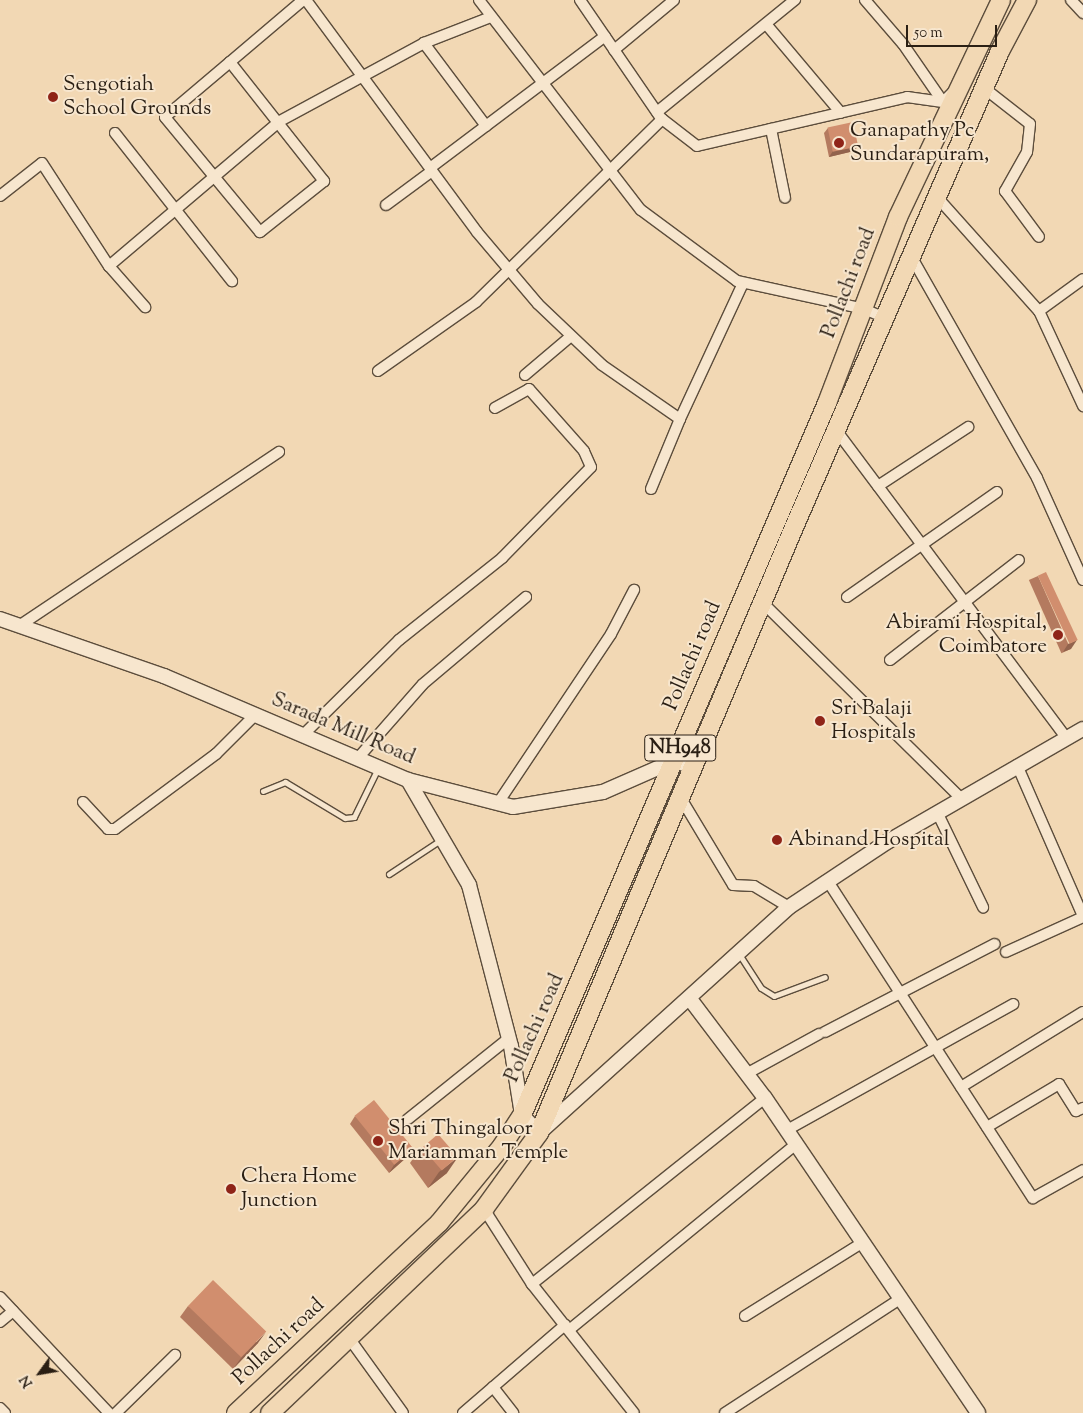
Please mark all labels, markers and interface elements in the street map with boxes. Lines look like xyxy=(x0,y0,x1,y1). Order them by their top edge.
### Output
scale bar xyxy=(908,15,999,47)
text: 50 m xyxy=(914,23,943,44)
place label: Sengotiah School Grounds xyxy=(63,72,211,122)
marker: Sengotiah School Grounds xyxy=(47,91,59,103)
place label: Ganapathy Pc Sundarapuram, xyxy=(850,118,989,168)
marker: Ganapathy Pc Sundarapuram, xyxy=(832,136,846,150)
street label: Pollachi road xyxy=(816,224,882,342)
street label: Pollachi road xyxy=(659,598,727,714)
place label: Abirami Hospital, Coimbatore xyxy=(886,610,1047,660)
marker: Abirami Hospital, Coimbatore xyxy=(1051,628,1065,642)
street label: Sarada Mill Road xyxy=(267,687,419,771)
place label: Sri Balaji Hospitals xyxy=(831,696,916,746)
marker: Sri Balaji Hospitals xyxy=(813,714,827,728)
road number: NH948 xyxy=(644,730,716,766)
place label: Abinand Hospital xyxy=(788,827,950,853)
marker: Abinand Hospital xyxy=(770,833,784,847)
street label: Pollachi road xyxy=(500,970,570,1086)
place label: Shri Thingaloor Mariamman Temple xyxy=(388,1116,568,1166)
marker: Shri Thingaloor Mariamman Temple xyxy=(372,1135,384,1147)
place label: Chera Home Junction xyxy=(241,1164,357,1214)
marker: Chera Home Junction xyxy=(225,1183,237,1195)
street label: Pollachi road xyxy=(228,1293,330,1391)
north arrow xyxy=(15,1348,65,1398)
text: N xyxy=(16,1371,39,1391)

